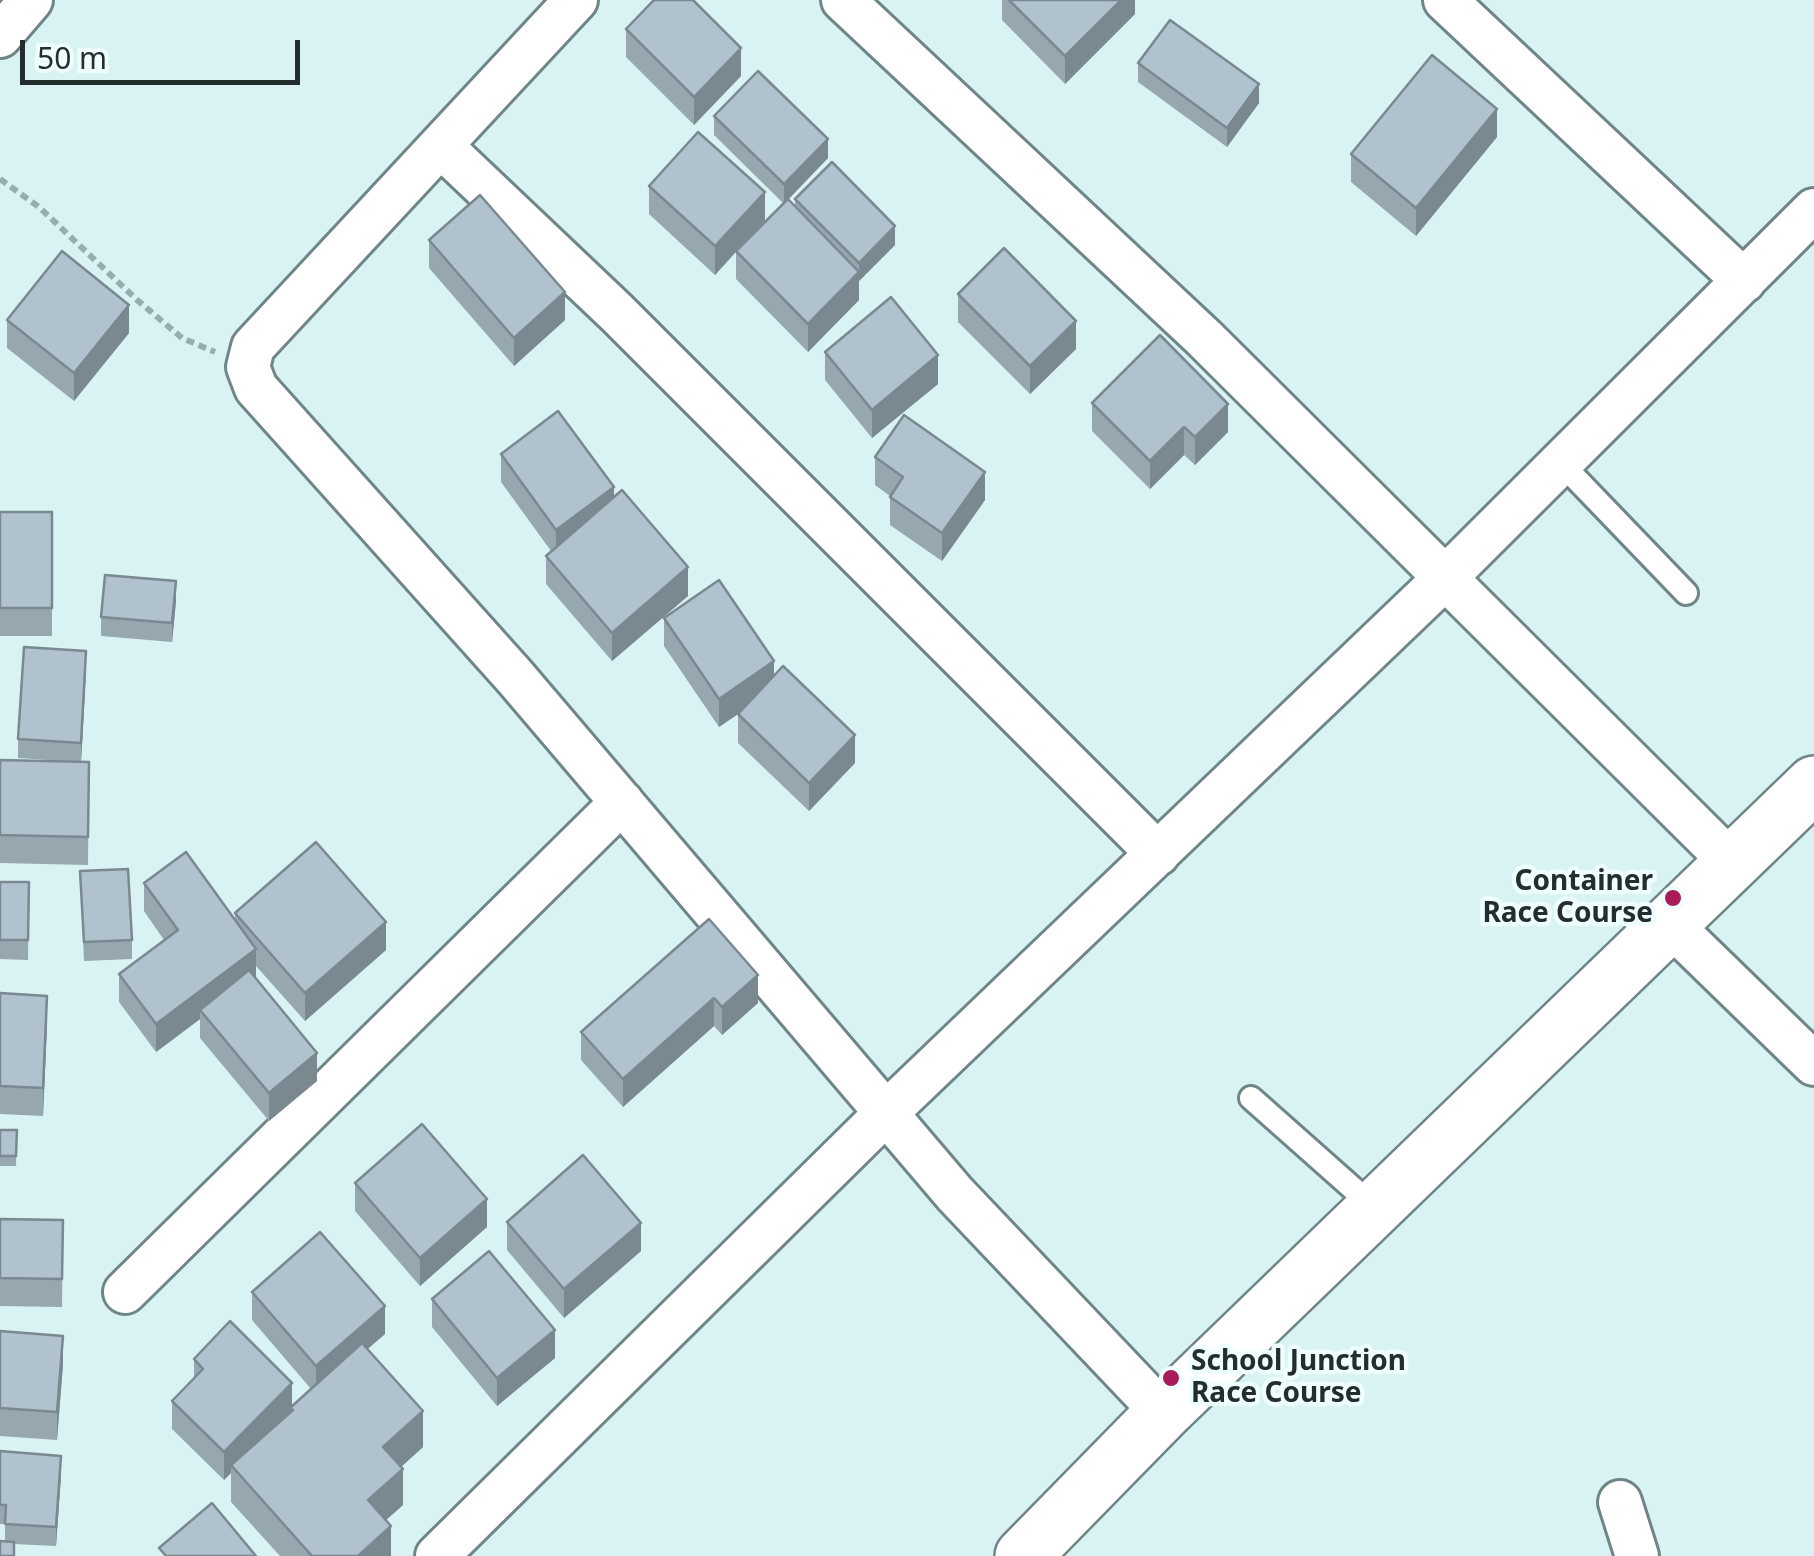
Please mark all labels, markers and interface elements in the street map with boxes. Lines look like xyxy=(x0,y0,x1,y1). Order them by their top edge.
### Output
scale bar xyxy=(25,20,305,82)
text: 50 m xyxy=(37,37,107,78)
place label: Container Race Course xyxy=(1482,865,1653,931)
marker: Container Race Course xyxy=(1662,887,1684,909)
place label: School Junction Race Course xyxy=(1191,1345,1406,1411)
marker: School Junction Race Course xyxy=(1160,1367,1182,1389)

